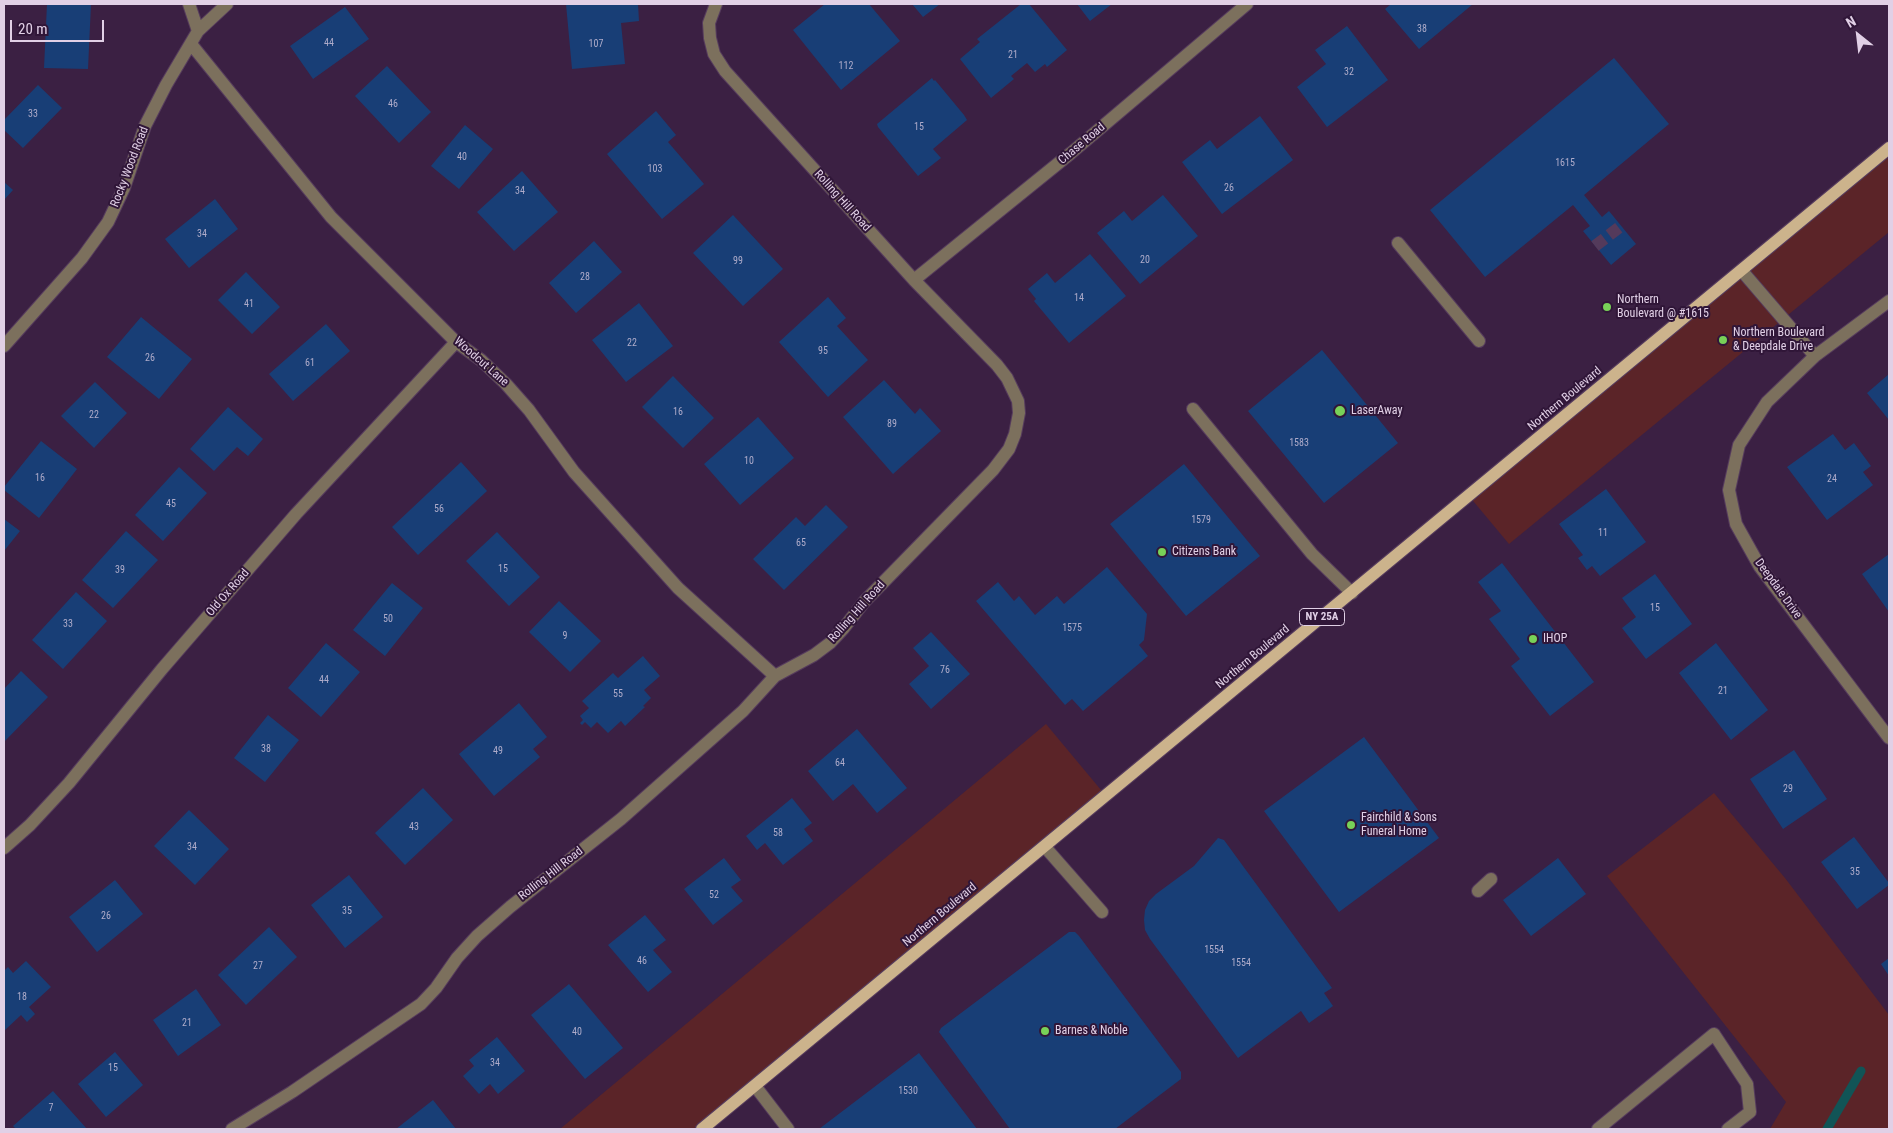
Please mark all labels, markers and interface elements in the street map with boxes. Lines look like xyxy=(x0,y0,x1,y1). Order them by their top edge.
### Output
scale bar xyxy=(12,10,106,42)
north arrow xyxy=(1833,10,1883,60)
text: N xyxy=(1843,13,1858,31)
text: 20 m xyxy=(18,20,48,38)
house number: 38 xyxy=(1417,23,1427,35)
house number: 44 xyxy=(324,37,334,49)
house number: 107 xyxy=(589,38,603,50)
house number: 21 xyxy=(1008,49,1018,61)
house number: 112 xyxy=(839,60,853,72)
house number: 32 xyxy=(1344,66,1354,78)
house number: 46 xyxy=(388,98,398,110)
house number: 33 xyxy=(28,108,38,120)
street label: Chase Road xyxy=(1056,120,1108,168)
house number: 15 xyxy=(914,121,924,133)
street label: Rocky Wood Road xyxy=(108,125,152,209)
house number: 40 xyxy=(457,151,467,163)
house number: 1615 xyxy=(1555,157,1575,169)
house number: 103 xyxy=(648,163,662,175)
street label: Rolling Hill Road xyxy=(811,167,873,235)
house number: 26 xyxy=(1224,182,1234,194)
house number: 34 xyxy=(515,185,525,197)
house number: 34 xyxy=(197,228,207,240)
house number: 20 xyxy=(1140,254,1150,266)
house number: 99 xyxy=(733,255,743,267)
house number: 28 xyxy=(580,271,590,283)
house number: 14 xyxy=(1074,292,1084,304)
place label: Northern Boulevard @ #1615 xyxy=(1617,293,1709,321)
house number: 41 xyxy=(244,298,254,310)
marker: Northern Boulevard @ #1615 xyxy=(1601,301,1613,313)
place label: Northern Boulevard & Deepdale Drive xyxy=(1733,326,1825,354)
street label: Woodcut Lane xyxy=(451,334,511,390)
marker: Northern Boulevard & Deepdale Drive xyxy=(1717,334,1729,346)
house number: 22 xyxy=(627,337,637,349)
house number: 95 xyxy=(818,345,828,357)
house number: 26 xyxy=(145,352,155,364)
house number: 61 xyxy=(305,357,315,369)
street label: Northern Boulevard xyxy=(1525,364,1605,434)
marker: LaserAway xyxy=(1333,404,1347,418)
place label: LaserAway xyxy=(1351,404,1402,418)
house number: 16 xyxy=(673,406,683,418)
house number: 22 xyxy=(89,409,99,421)
house number: 89 xyxy=(887,418,897,430)
house number: 1583 xyxy=(1289,437,1309,449)
house number: 10 xyxy=(744,455,754,467)
house number: 16 xyxy=(35,472,45,484)
house number: 24 xyxy=(1827,473,1837,485)
house number: 45 xyxy=(166,498,176,510)
house number: 56 xyxy=(434,503,444,515)
house number: 1579 xyxy=(1191,514,1211,526)
house number: 11 xyxy=(1598,527,1608,539)
house number: 65 xyxy=(796,537,806,549)
place label: Citizens Bank xyxy=(1172,545,1236,559)
marker: Citizens Bank xyxy=(1156,546,1168,558)
street label: Deepdale Drive xyxy=(1751,556,1805,622)
house number: 15 xyxy=(498,563,508,575)
house number: 39 xyxy=(115,564,125,576)
street label: Old Ox Road xyxy=(204,566,252,620)
street label: Rolling Hill Road xyxy=(826,578,888,646)
house number: 15 xyxy=(1650,602,1660,614)
road number: NY 25A xyxy=(1300,608,1344,626)
house number: 50 xyxy=(383,613,393,625)
house number: 33 xyxy=(63,618,73,630)
house number: 1575 xyxy=(1062,622,1082,634)
street label: Northern Boulevard xyxy=(1213,622,1293,692)
house number: 9 xyxy=(563,630,567,642)
place label: IHOP xyxy=(1543,632,1567,646)
marker: IHOP xyxy=(1527,633,1539,645)
house number: 76 xyxy=(940,664,950,676)
house number: 44 xyxy=(319,674,329,686)
house number: 21 xyxy=(1718,685,1728,697)
house number: 55 xyxy=(613,688,623,700)
house number: 38 xyxy=(261,743,271,755)
house number: 49 xyxy=(493,745,503,757)
house number: 64 xyxy=(835,757,845,769)
house number: 29 xyxy=(1783,783,1793,795)
place label: Fairchild & Sons Funeral Home xyxy=(1361,811,1437,839)
marker: Fairchild & Sons Funeral Home xyxy=(1345,819,1357,831)
house number: 43 xyxy=(409,821,419,833)
house number: 58 xyxy=(773,827,783,839)
house number: 34 xyxy=(187,841,197,853)
street label: Rolling Hill Road xyxy=(516,844,586,904)
house number: 35 xyxy=(1850,866,1860,878)
street label: Northern Boulevard xyxy=(900,880,980,950)
house number: 52 xyxy=(709,889,719,901)
house number: 35 xyxy=(342,905,352,917)
house number: 26 xyxy=(101,910,111,922)
house number: 1554 xyxy=(1204,944,1224,956)
house number: 46 xyxy=(637,955,647,967)
house number: 1554 xyxy=(1231,957,1251,969)
house number: 27 xyxy=(253,960,263,972)
house number: 18 xyxy=(17,991,27,1003)
house number: 21 xyxy=(182,1017,192,1029)
place label: Barnes & Noble xyxy=(1055,1024,1128,1038)
marker: Barnes & Noble xyxy=(1039,1025,1051,1037)
house number: 40 xyxy=(572,1026,582,1038)
house number: 34 xyxy=(490,1057,500,1069)
house number: 15 xyxy=(108,1062,118,1074)
house number: 1530 xyxy=(898,1085,918,1097)
house number: 7 xyxy=(49,1102,53,1114)

